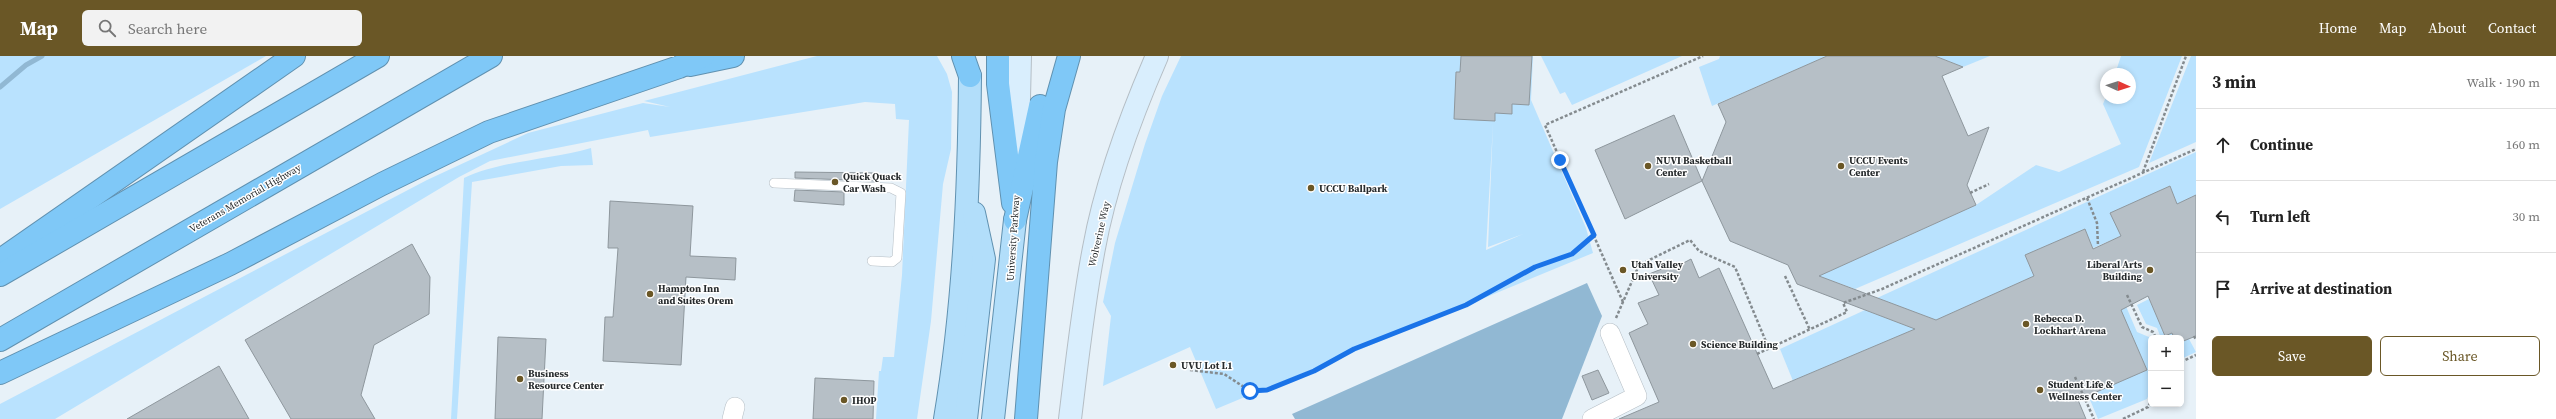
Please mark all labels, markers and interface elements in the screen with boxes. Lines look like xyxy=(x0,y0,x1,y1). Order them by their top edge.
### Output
search box xyxy=(82,10,362,46)
text: Map xyxy=(20,15,58,41)
icon: search xyxy=(96,17,118,39)
text: Search here xyxy=(128,18,207,39)
text: Home xyxy=(2319,18,2357,38)
text: Map xyxy=(2379,18,2406,38)
text: About xyxy=(2428,18,2466,38)
text: Contact xyxy=(2488,18,2536,38)
north arrow xyxy=(2100,68,2136,104)
text: 3 min xyxy=(2212,70,2256,94)
text: Walk · 190 m xyxy=(2467,74,2540,91)
icon: ahead xyxy=(2212,134,2234,156)
text: Continue xyxy=(2250,134,2313,155)
text: 160 m xyxy=(2506,136,2540,153)
route end xyxy=(1551,151,1569,169)
place label: NUVI Basketball Center xyxy=(1656,154,1732,179)
place label: UCCU Events Center xyxy=(1849,154,1908,179)
street label: Veterans Memorial Highway xyxy=(187,160,304,235)
marker: NUVI Basketball Center xyxy=(1643,161,1653,171)
marker: UCCU Events Center xyxy=(1836,161,1846,171)
place label: Quick Quack Car Wash xyxy=(843,170,902,195)
marker: Quick Quack Car Wash xyxy=(830,177,840,187)
place label: UCCU Ballpark xyxy=(1319,182,1388,195)
marker: UCCU Ballpark xyxy=(1306,183,1316,193)
street label: University Parkway xyxy=(1004,194,1023,281)
street label: Wolverine Way xyxy=(1085,199,1113,268)
icon: left xyxy=(2212,206,2234,228)
text: Turn left xyxy=(2250,206,2310,227)
text: 30 m xyxy=(2512,208,2540,225)
place label: Utah Valley University xyxy=(1631,258,1684,283)
place label: Liberal Arts Building xyxy=(2087,258,2143,283)
marker: Utah Valley University xyxy=(1618,265,1628,275)
marker: Liberal Arts Building xyxy=(2145,265,2155,275)
icon: arrive xyxy=(2212,278,2234,300)
text: Arrive at destination xyxy=(2250,278,2392,299)
place label: Hampton Inn and Suites Orem xyxy=(658,282,733,307)
marker: Hampton Inn and Suites Orem xyxy=(645,289,655,299)
place label: Rebecca D. Lockhart Arena xyxy=(2034,312,2107,337)
marker: Rebecca D. Lockhart Arena xyxy=(2021,319,2031,329)
map controls xyxy=(2148,335,2184,407)
button: + xyxy=(2148,335,2184,371)
button: Save xyxy=(2212,336,2372,376)
button: Share xyxy=(2380,336,2540,376)
place label: Science Building xyxy=(1701,338,1779,351)
marker: Science Building xyxy=(1688,339,1698,349)
place label: UVU Lot L1 xyxy=(1181,359,1233,372)
marker: UVU Lot L1 xyxy=(1168,360,1178,370)
place label: Business Resource Center xyxy=(528,367,604,392)
button: − xyxy=(2148,371,2184,407)
marker: Business Resource Center xyxy=(515,374,525,384)
place label: Student Life & Wellness Center xyxy=(2048,378,2122,403)
route start xyxy=(1241,382,1259,400)
marker: Student Life & Wellness Center xyxy=(2035,385,2045,395)
place label: IHOP xyxy=(852,394,876,407)
marker: IHOP xyxy=(839,395,849,405)

